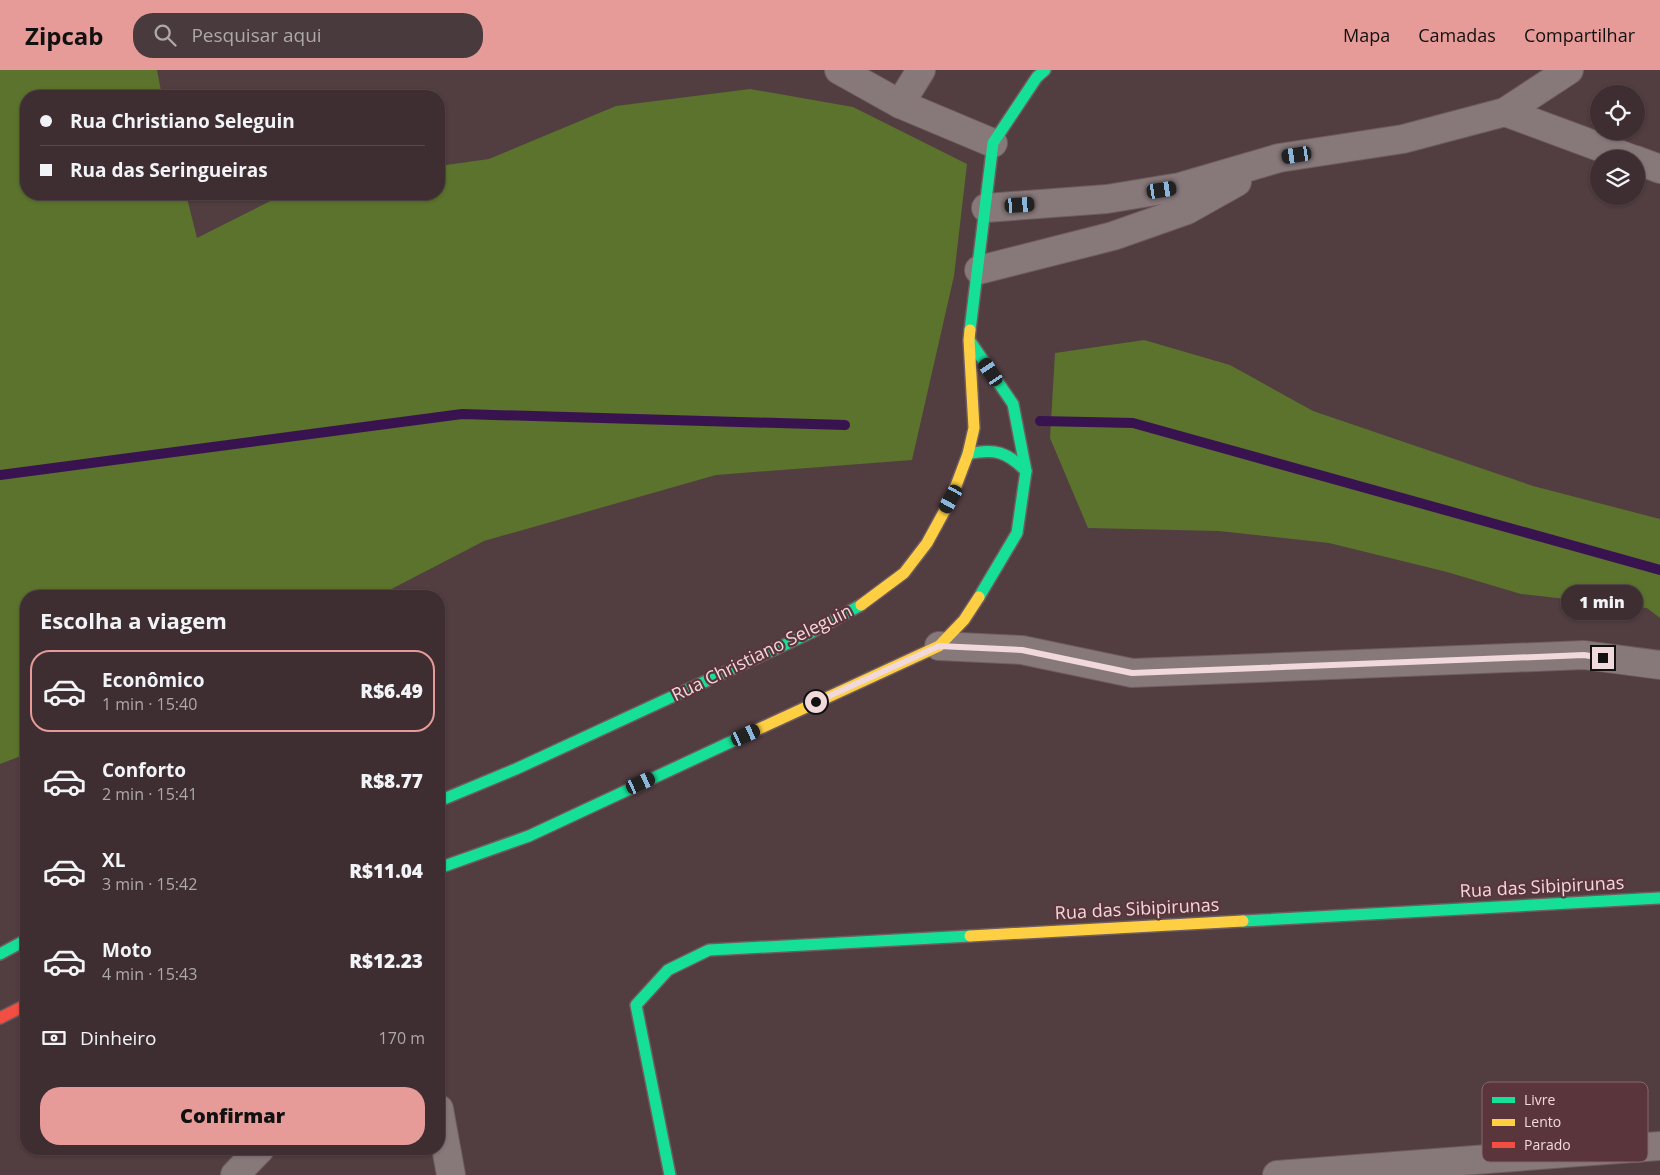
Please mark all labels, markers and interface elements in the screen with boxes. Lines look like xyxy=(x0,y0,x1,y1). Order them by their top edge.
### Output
search box xyxy=(133,13,483,58)
text: Zipcab xyxy=(25,19,103,52)
icon: search xyxy=(151,21,179,49)
text: Pesquisar aqui xyxy=(191,22,322,48)
text: Mapa xyxy=(1343,23,1390,47)
text: Camadas xyxy=(1418,23,1496,47)
text: Compartilhar xyxy=(1524,23,1635,47)
map controls xyxy=(1590,85,1645,205)
button: locate xyxy=(1590,85,1645,140)
text: Rua Christiano Seleguin xyxy=(70,108,295,134)
car xyxy=(1281,145,1312,165)
button: layers xyxy=(1590,150,1645,205)
text: Rua das Seringueiras xyxy=(70,157,268,183)
car xyxy=(1146,180,1177,200)
car xyxy=(1004,196,1035,214)
car xyxy=(976,355,1005,389)
car xyxy=(937,482,964,516)
callout: 1 min xyxy=(1562,586,1644,620)
text: 1 min xyxy=(1579,591,1625,613)
street label: Rua Christiano Seleguin xyxy=(667,598,856,706)
text: Escolha a viagem xyxy=(40,605,227,635)
route end xyxy=(1592,647,1614,669)
text: Econômico xyxy=(102,667,204,693)
icon: car xyxy=(42,669,87,714)
text: R$6.49 xyxy=(360,678,423,704)
route start xyxy=(805,691,827,713)
text: 1 min · 15:40 xyxy=(102,693,197,715)
car xyxy=(729,722,762,748)
text: Conforto xyxy=(102,757,186,783)
icon: car xyxy=(42,759,87,804)
text: R$8.77 xyxy=(360,768,423,794)
car xyxy=(624,770,657,796)
text: 2 min · 15:41 xyxy=(102,783,197,805)
text: XL xyxy=(102,847,125,873)
icon: car xyxy=(42,849,87,894)
text: R$11.04 xyxy=(349,858,423,884)
street label: Rua das Sibipirunas xyxy=(1459,870,1625,902)
text: 3 min · 15:42 xyxy=(102,873,197,895)
street label: Rua das Sibipirunas xyxy=(1054,892,1220,924)
text: Moto xyxy=(102,937,152,963)
icon: car xyxy=(42,939,87,984)
text: R$12.23 xyxy=(349,948,423,974)
text: 4 min · 15:43 xyxy=(102,963,197,985)
icon: cash xyxy=(40,1024,68,1052)
text: Dinheiro xyxy=(80,1025,157,1051)
text: 170 m xyxy=(379,1027,425,1049)
legend xyxy=(1482,1082,1648,1162)
button: Confirmar xyxy=(40,1087,425,1145)
text: Livre xyxy=(1524,1090,1556,1109)
text: Lento xyxy=(1524,1112,1561,1131)
text: Parado xyxy=(1524,1135,1571,1154)

